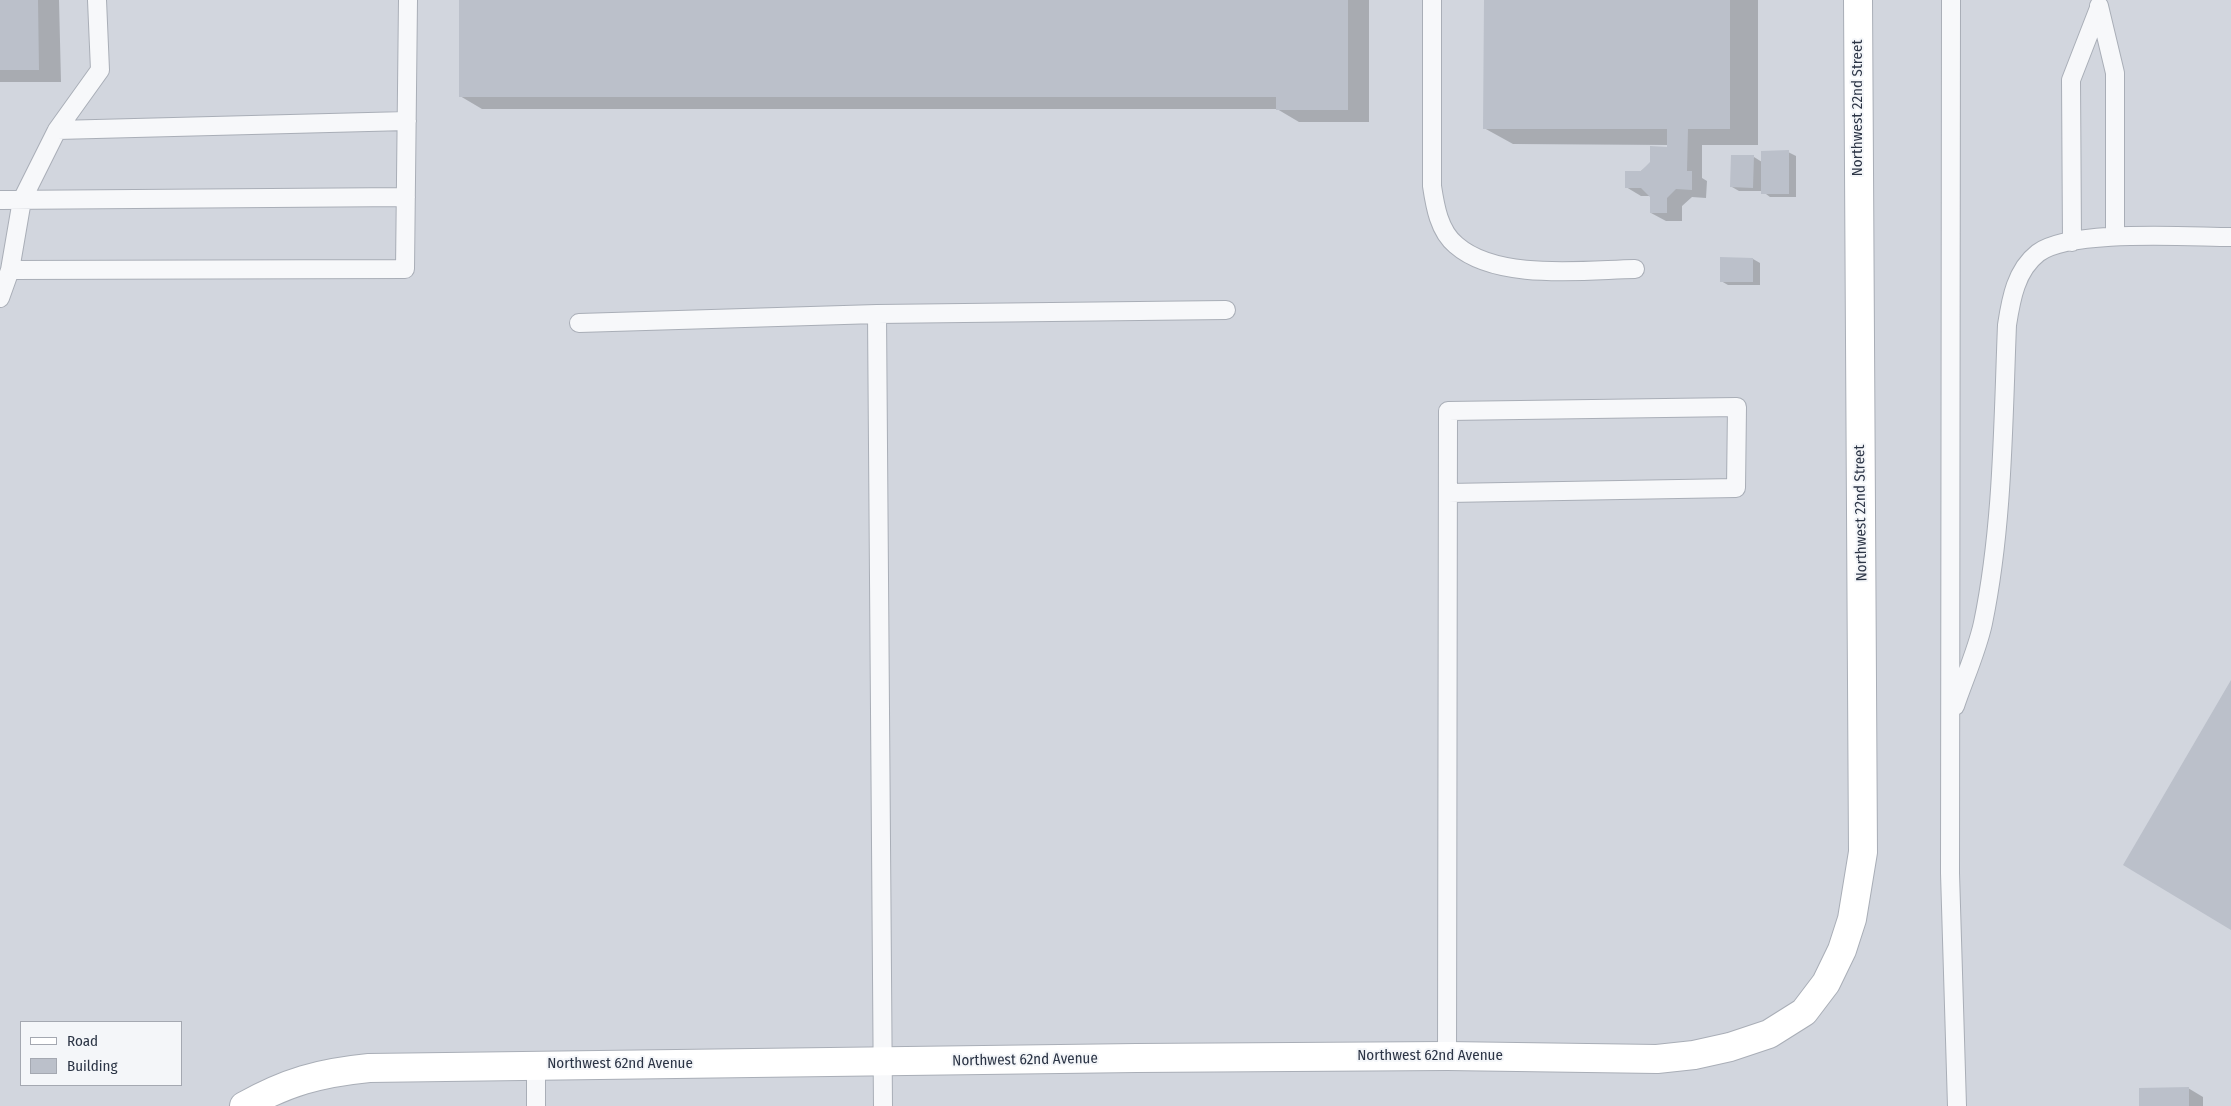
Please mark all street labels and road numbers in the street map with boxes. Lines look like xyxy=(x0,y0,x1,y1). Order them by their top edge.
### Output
street label: Northwest 22nd Street xyxy=(1849,40,1867,176)
street label: Northwest 22nd Street xyxy=(1851,445,1871,581)
street label: Northwest 62nd Avenue xyxy=(1357,1047,1503,1065)
street label: Northwest 62nd Avenue xyxy=(952,1050,1098,1070)
street label: Northwest 62nd Avenue xyxy=(547,1055,693,1073)

